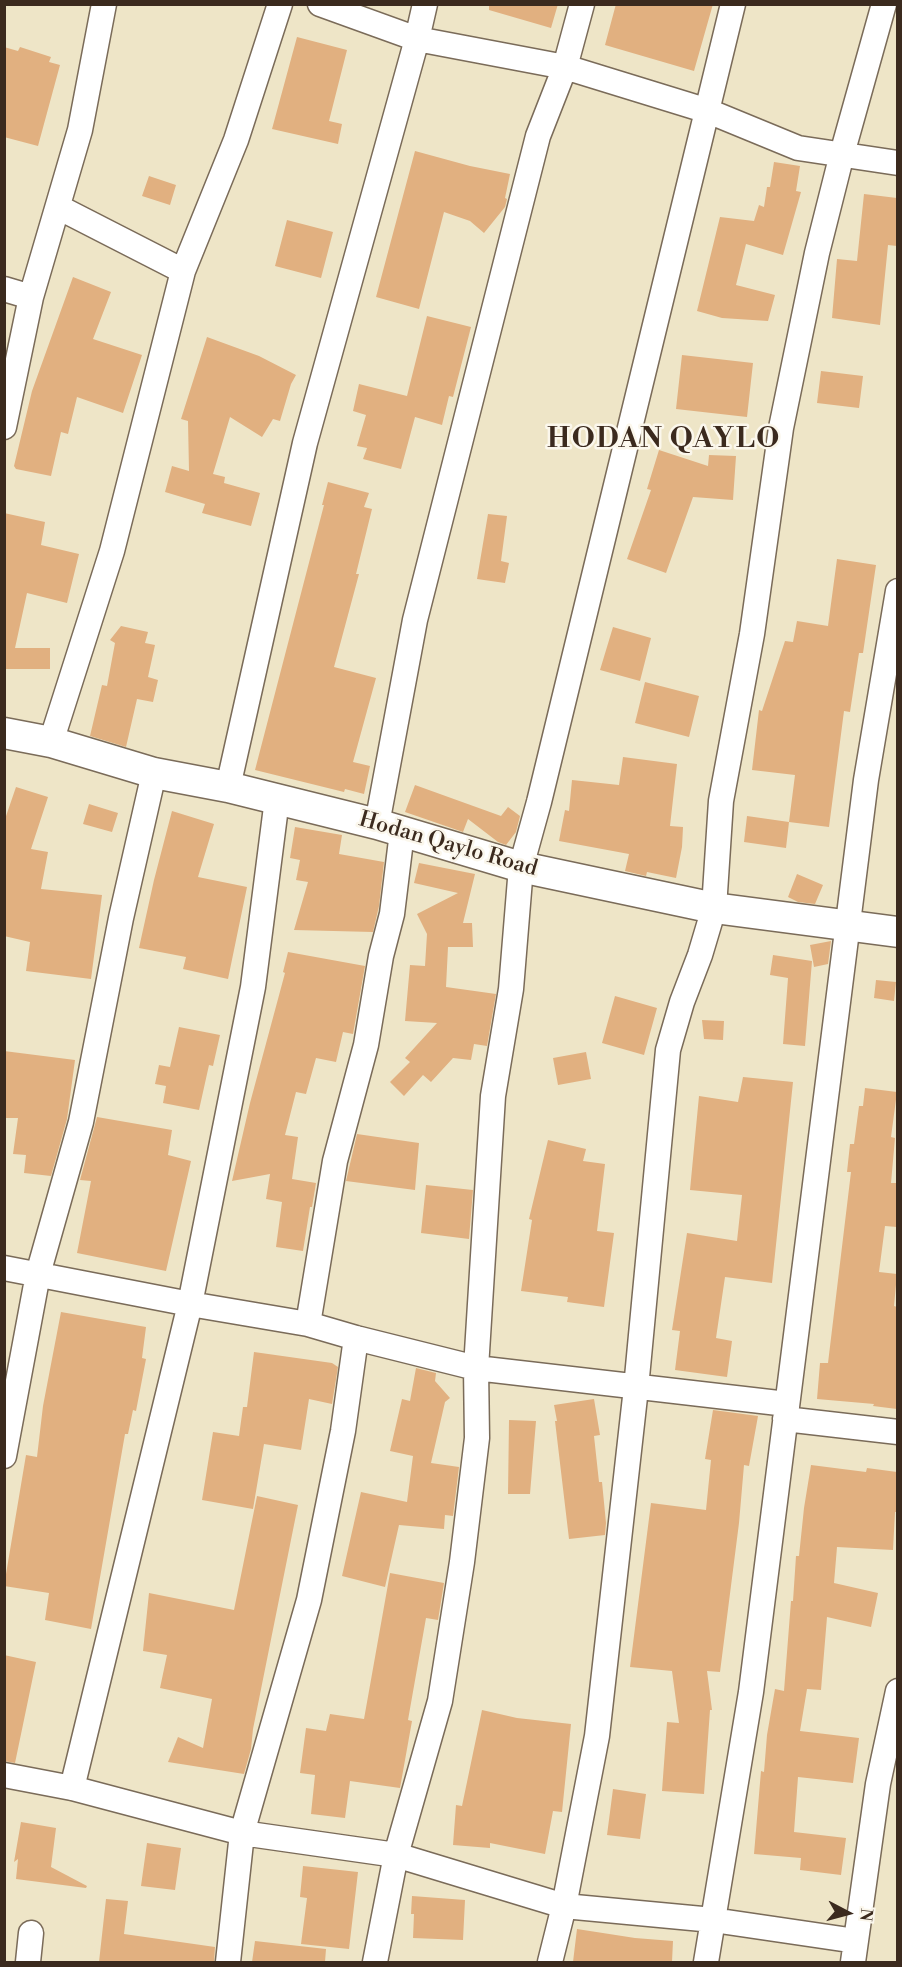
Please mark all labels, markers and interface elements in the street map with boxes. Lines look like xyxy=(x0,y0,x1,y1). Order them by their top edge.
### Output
district label: HODAN QAYLO xyxy=(547,423,781,457)
street label: Hodan Qaylo Road xyxy=(356,807,540,883)
north arrow xyxy=(818,1883,878,1943)
text: N xyxy=(855,1908,877,1922)

